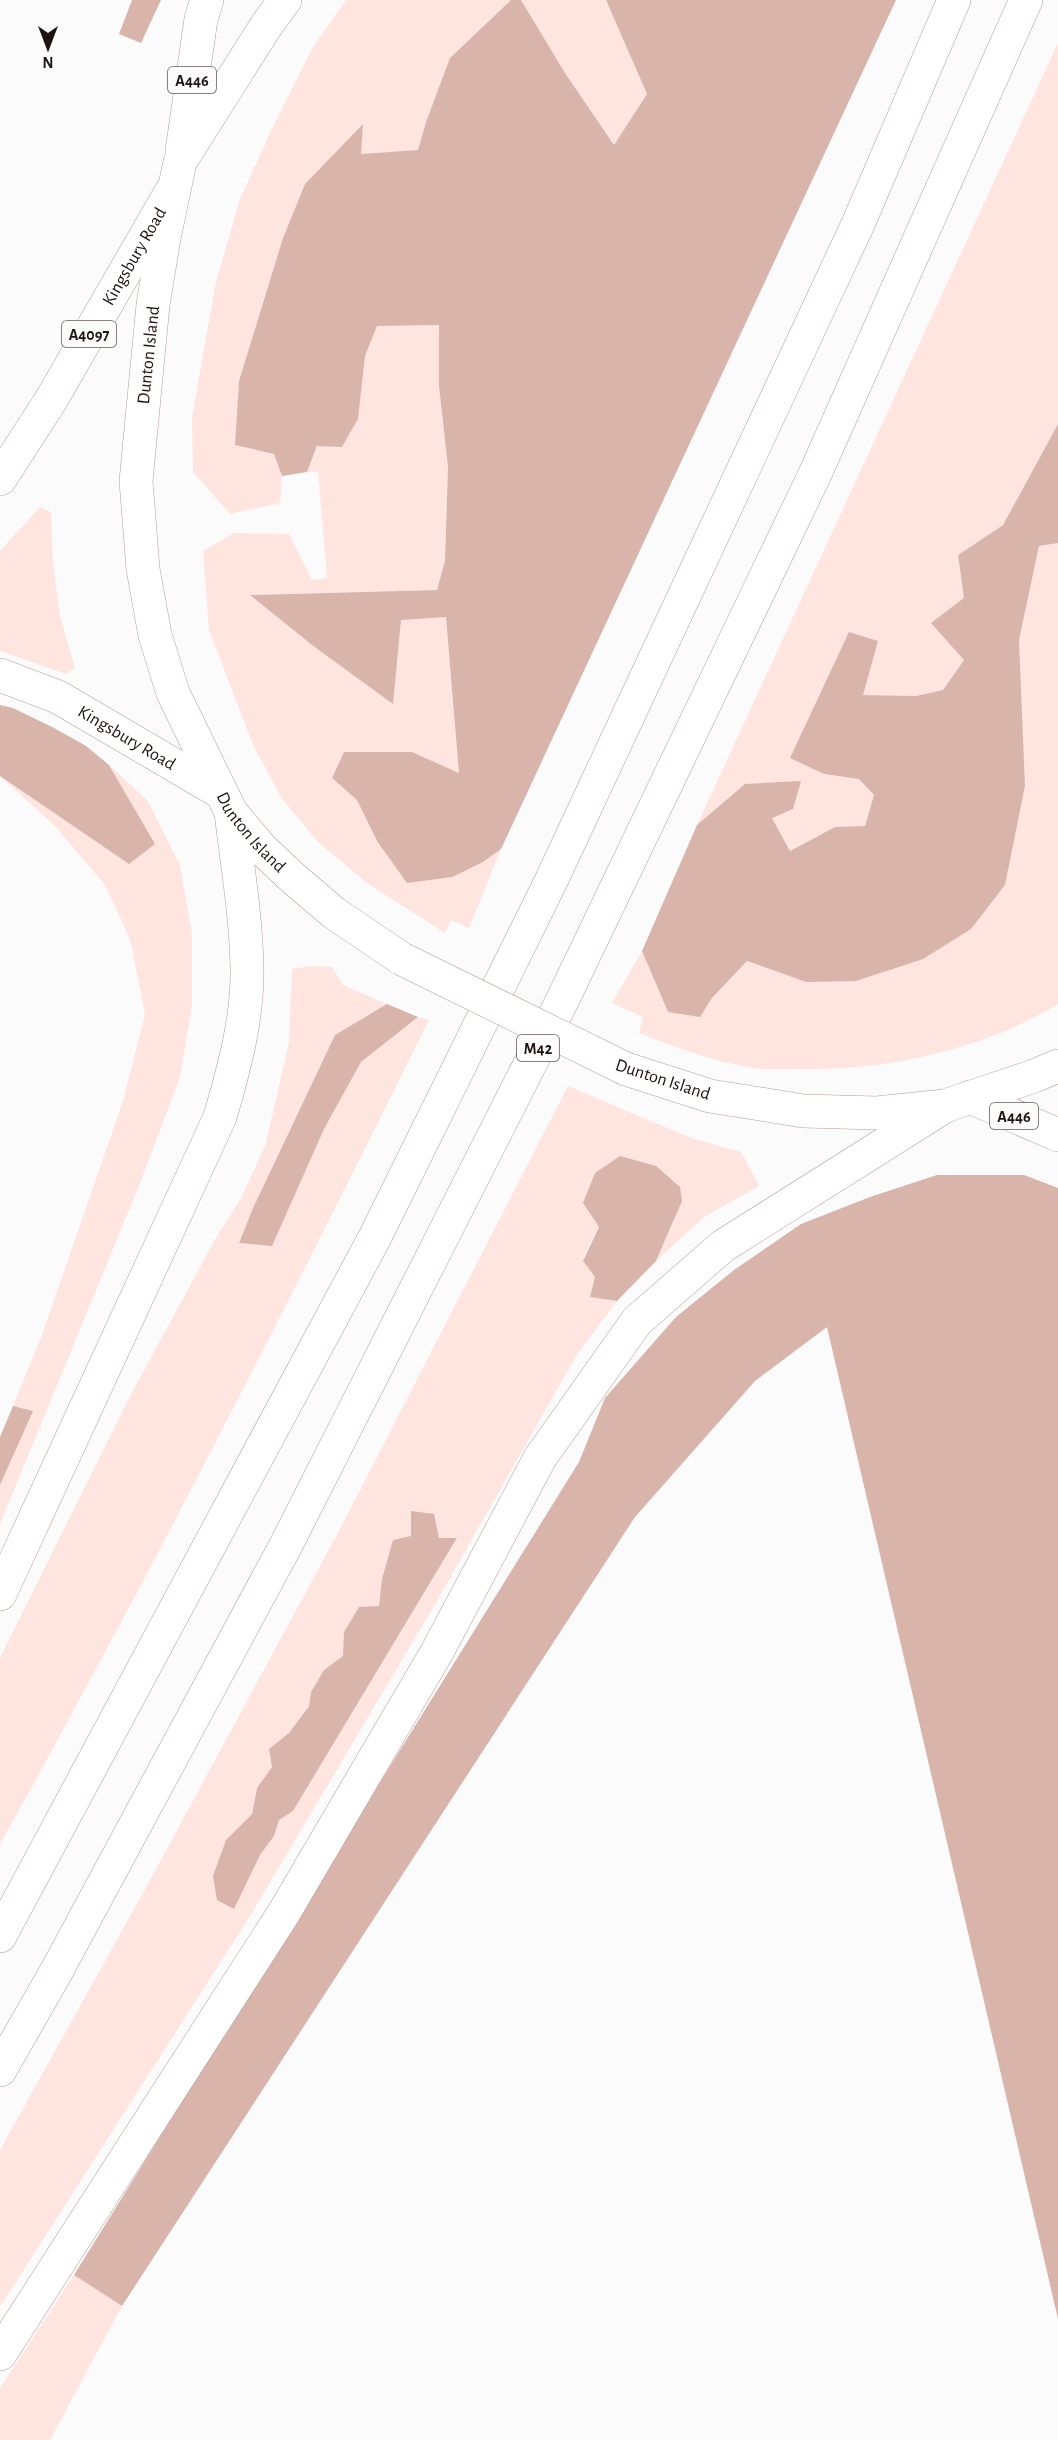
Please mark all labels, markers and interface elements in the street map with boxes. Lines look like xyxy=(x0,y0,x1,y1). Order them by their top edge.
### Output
north arrow xyxy=(18,18,78,78)
text: N xyxy=(42,54,54,70)
road number: A446 xyxy=(168,67,216,93)
street label: Kingsbury Road xyxy=(100,205,170,309)
street label: Dunton Island xyxy=(135,305,163,405)
road number: A4097 xyxy=(62,321,116,347)
street label: Kingsbury Road xyxy=(75,703,178,774)
street label: Dunton Island xyxy=(213,789,289,876)
road number: M42 xyxy=(517,1035,559,1061)
street label: Dunton Island xyxy=(613,1056,712,1104)
road number: A446 xyxy=(990,1103,1038,1129)

